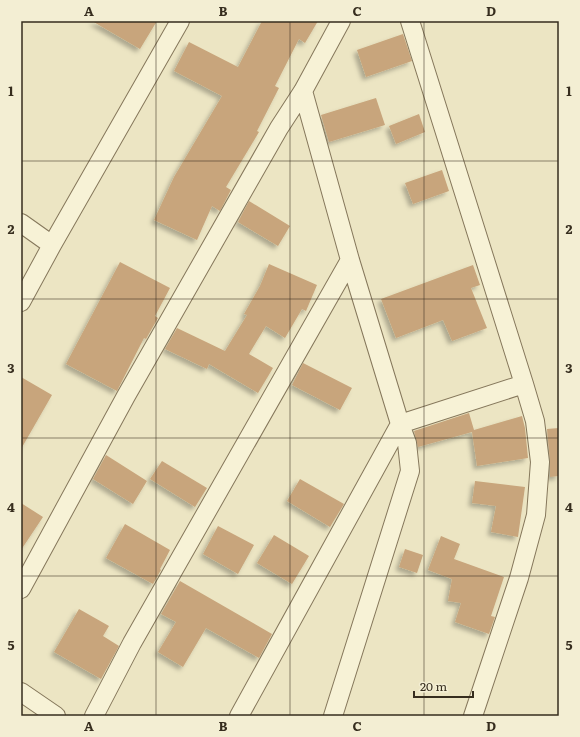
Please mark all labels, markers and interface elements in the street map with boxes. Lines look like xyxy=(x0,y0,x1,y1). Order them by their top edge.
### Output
text: A xyxy=(84,1,94,20)
text: B xyxy=(219,1,228,20)
text: C xyxy=(352,1,362,20)
text: D xyxy=(486,1,496,20)
text: 1 xyxy=(8,81,14,100)
text: 1 xyxy=(566,81,572,100)
text: 2 xyxy=(8,219,15,238)
text: 2 xyxy=(566,219,573,238)
text: 3 xyxy=(7,358,15,377)
text: 3 xyxy=(565,358,573,377)
text: 4 xyxy=(7,497,15,516)
text: 4 xyxy=(565,497,573,516)
text: 5 xyxy=(7,635,15,654)
text: 5 xyxy=(565,635,573,654)
scale bar xyxy=(414,673,473,699)
text: 20 m xyxy=(420,677,447,695)
text: A xyxy=(84,716,94,735)
text: B xyxy=(219,716,228,735)
text: C xyxy=(352,716,362,735)
text: D xyxy=(486,716,496,735)

